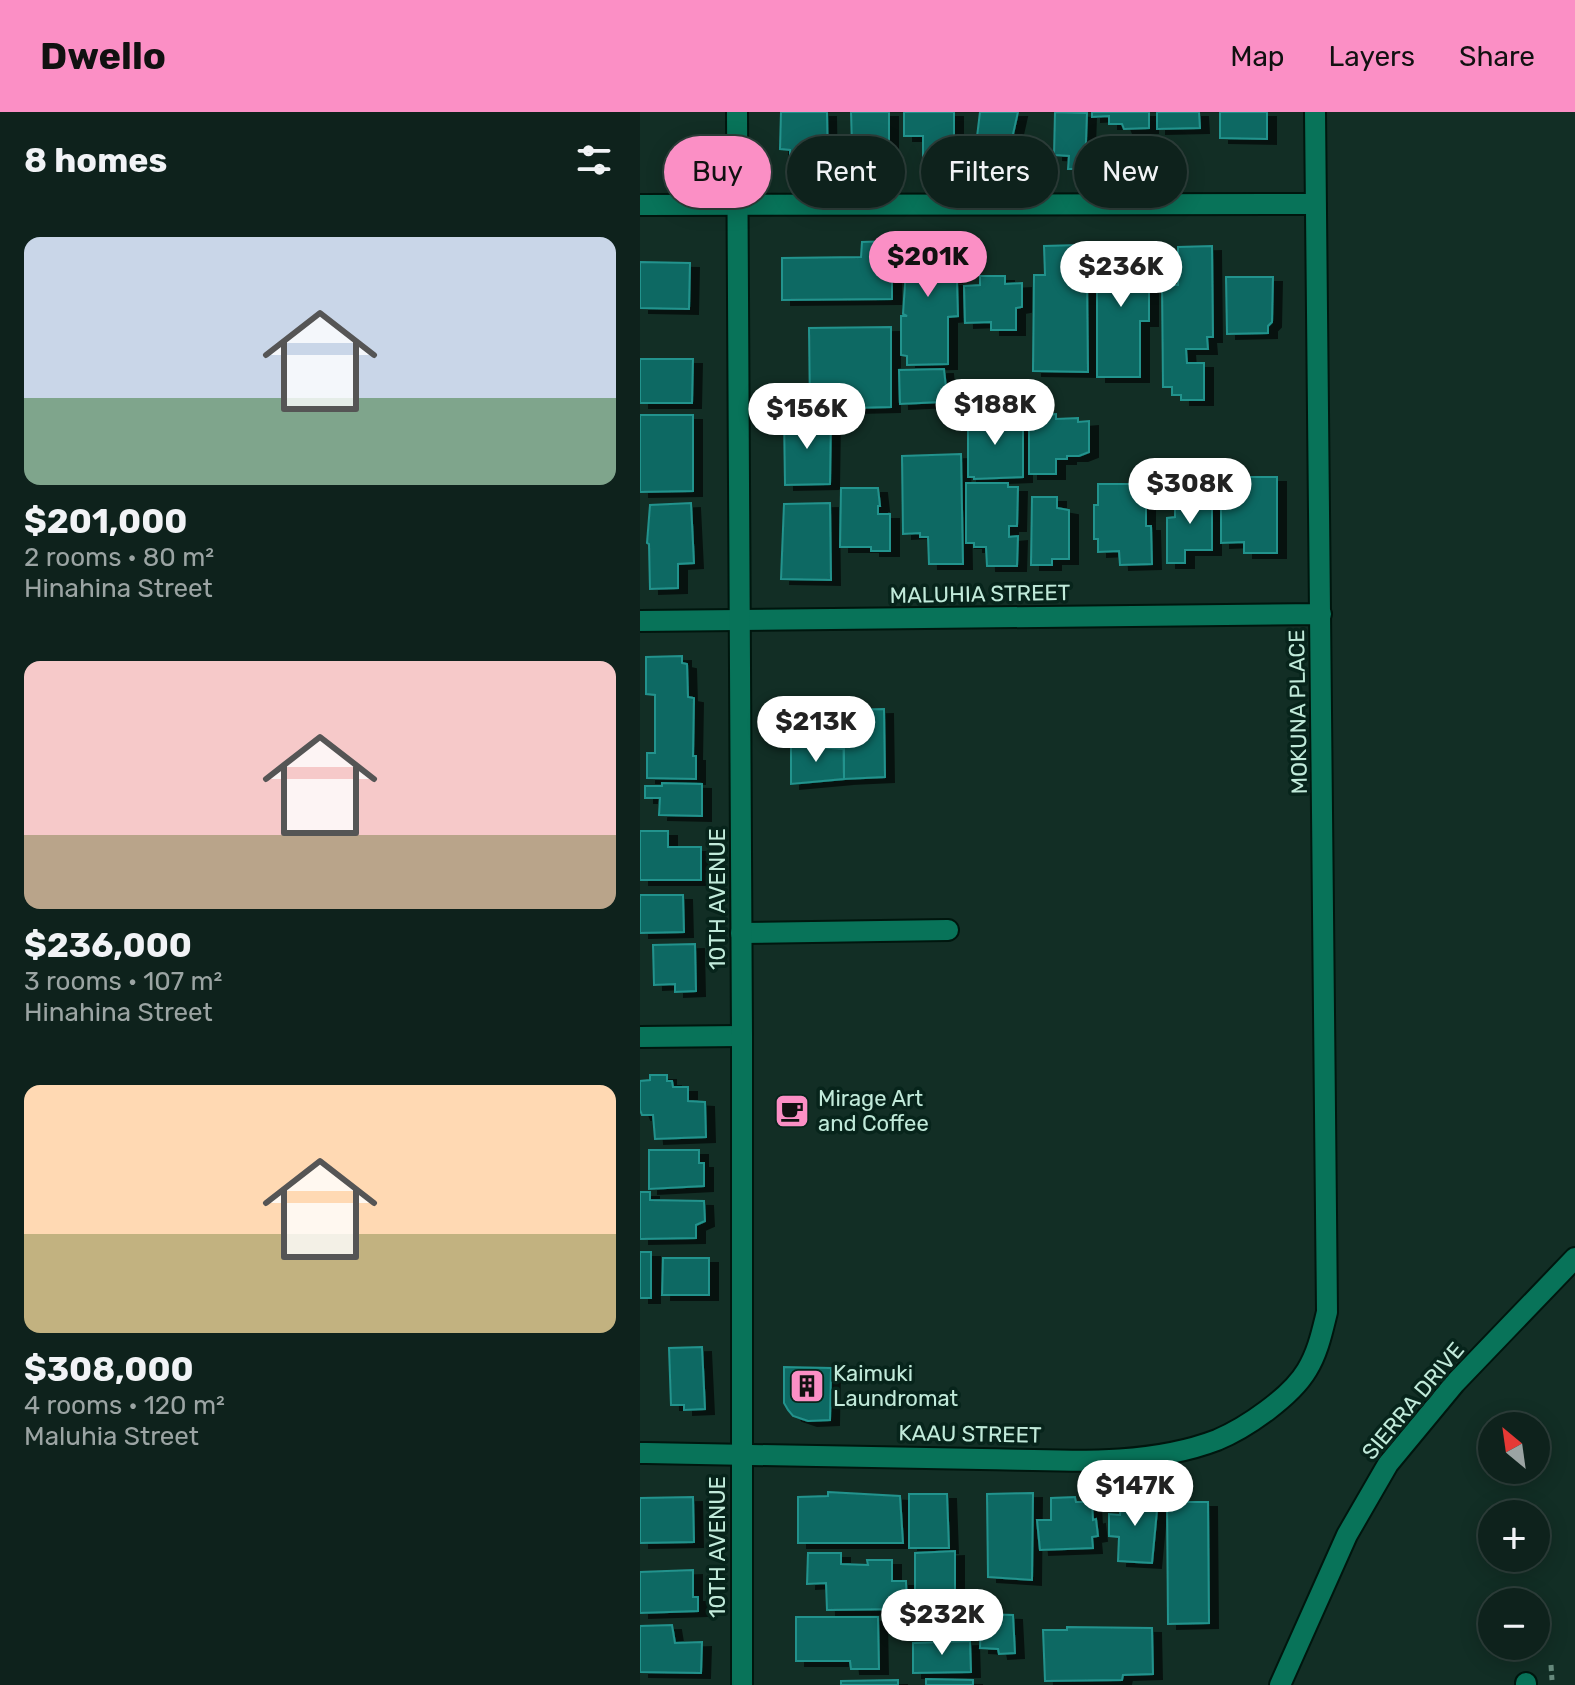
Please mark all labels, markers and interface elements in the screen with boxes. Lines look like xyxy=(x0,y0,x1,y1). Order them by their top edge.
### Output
text: Dwello xyxy=(40,33,166,79)
text: Map xyxy=(1230,40,1285,73)
text: Layers xyxy=(1329,40,1415,73)
text: Share xyxy=(1459,40,1535,73)
chip: Buy xyxy=(664,136,771,208)
chip: Rent xyxy=(787,136,905,208)
chip: Filters xyxy=(921,136,1058,208)
chip: New xyxy=(1074,136,1187,208)
icon: filters xyxy=(572,138,616,182)
text: 8 homes xyxy=(24,140,167,181)
pin: $201K xyxy=(872,231,984,299)
text: $201K xyxy=(887,241,969,272)
pin: $236K xyxy=(1065,241,1177,309)
text: $236K xyxy=(1078,251,1164,282)
icon: home xyxy=(248,289,392,433)
pin: $188K xyxy=(939,379,1051,447)
pin: $156K xyxy=(751,383,863,451)
text: $188K xyxy=(954,389,1036,420)
text: $156K xyxy=(766,393,848,424)
pin: $308K xyxy=(1134,458,1246,526)
text: $308K xyxy=(1146,468,1234,499)
text: $201,000 xyxy=(24,501,187,542)
text: 2 rooms · 80 m² xyxy=(24,542,214,573)
text: Hinahina Street xyxy=(24,573,213,604)
street label: MALUHIA STREET xyxy=(889,579,1071,609)
street label: MOKUNA PLACE xyxy=(1283,629,1313,795)
pin: $213K xyxy=(760,696,872,764)
text: $213K xyxy=(775,706,857,737)
icon: home xyxy=(248,713,392,857)
street label: 10TH AVENUE xyxy=(704,828,731,970)
text: $236,000 xyxy=(24,925,192,966)
text: 3 rooms · 107 m² xyxy=(24,966,223,997)
text: Hinahina Street xyxy=(24,997,213,1028)
place label: Mirage Art and Coffee xyxy=(818,1085,929,1137)
cafe icon: Mirage Art and Coffee xyxy=(773,1092,811,1130)
icon: home xyxy=(248,1137,392,1281)
street label: SIERRA DRIVE xyxy=(1356,1337,1470,1465)
text: $308,000 xyxy=(24,1349,194,1390)
place label: Kaimuki Laundromat xyxy=(833,1360,959,1412)
building icon: Kaimuki Laundromat xyxy=(788,1367,826,1405)
text: 4 rooms · 120 m² xyxy=(24,1390,225,1421)
north arrow xyxy=(1478,1412,1550,1484)
map controls xyxy=(1478,1412,1550,1660)
street label: KAAU STREET xyxy=(898,1419,1042,1449)
text: Maluhia Street xyxy=(24,1421,199,1452)
pin: $147K xyxy=(1079,1460,1191,1528)
text: $147K xyxy=(1095,1470,1175,1501)
street label: 10TH AVENUE xyxy=(704,1476,731,1618)
button: + xyxy=(1478,1500,1550,1572)
button: − xyxy=(1478,1588,1550,1660)
pin: $232K xyxy=(886,1589,998,1657)
text: $232K xyxy=(899,1599,985,1630)

